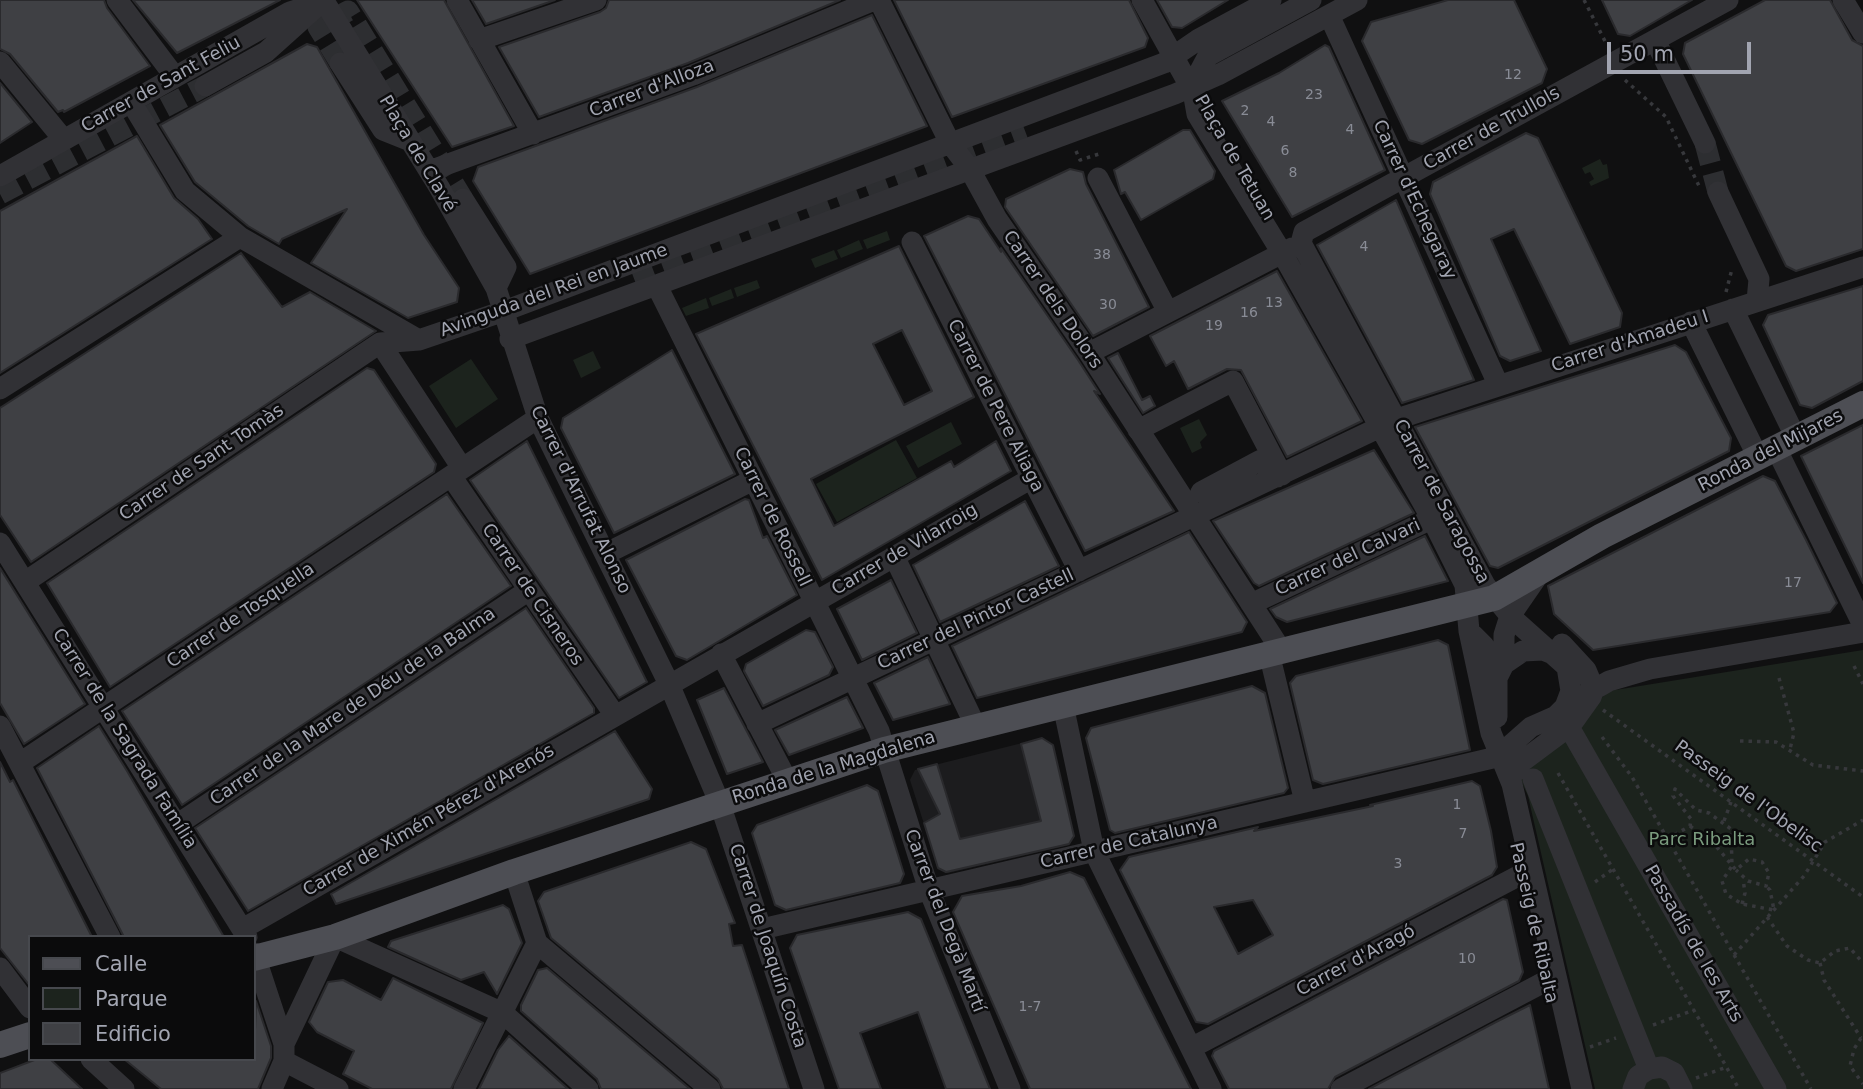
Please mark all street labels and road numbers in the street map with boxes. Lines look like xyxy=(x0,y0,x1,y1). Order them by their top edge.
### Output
street label: Carrer de Sant Feliu xyxy=(78,32,244,138)
street label: Carrer d'Alloza xyxy=(586,55,718,123)
street label: Carrer de Trullols xyxy=(1420,83,1564,175)
street label: Plaça de Tetuan xyxy=(1189,91,1279,225)
street label: Plaça de Clavé xyxy=(374,92,460,216)
street label: Carrer d'Echegaray xyxy=(1368,117,1460,283)
street label: Carrer dels Dolors xyxy=(998,227,1106,373)
street label: Avinguda del Rei en Jaume xyxy=(437,240,671,342)
street label: Carrer d'Amadeu I xyxy=(1549,306,1711,378)
street label: Carrer de Pere Aliaga xyxy=(942,316,1048,496)
street label: Carrer de Sant Tomàs xyxy=(116,400,288,526)
street label: Carrer d'Arrufat Alonso xyxy=(525,402,635,598)
street label: Ronda del Mijares xyxy=(1695,405,1847,497)
street label: Carrer de Saragossa xyxy=(1388,416,1494,588)
street label: Carrer de Rossell xyxy=(729,444,815,590)
street label: Carrer de Vilarroig xyxy=(828,500,982,600)
street label: Carrer del Calvari xyxy=(1272,515,1424,601)
street label: Carrer de Cisneros xyxy=(476,520,588,670)
street label: Carrer de Tosquella xyxy=(163,559,319,673)
street label: Carrer del Pintor Castell xyxy=(874,565,1078,675)
street label: Carrer de la Mare de Déu de la Balma xyxy=(206,603,500,811)
street label: Carrer de la Sagrada Família xyxy=(47,625,201,853)
street label: Ronda de la Magdalena xyxy=(730,727,938,809)
street label: Passeig de l'Obelisc xyxy=(1670,736,1826,858)
street label: Carrer de Ximén Pérez d'Arenós xyxy=(300,740,558,902)
street label: Carrer de Catalunya xyxy=(1038,812,1220,874)
street label: Carrer del Degà Martí xyxy=(899,826,989,1016)
street label: Carrer de Joaquín Costa xyxy=(724,841,810,1051)
street label: Passeig de Ribalta xyxy=(1504,841,1562,1005)
street label: Passadís de les Arts xyxy=(1639,862,1747,1026)
street label: Carrer d'Aragó xyxy=(1293,921,1419,1001)

